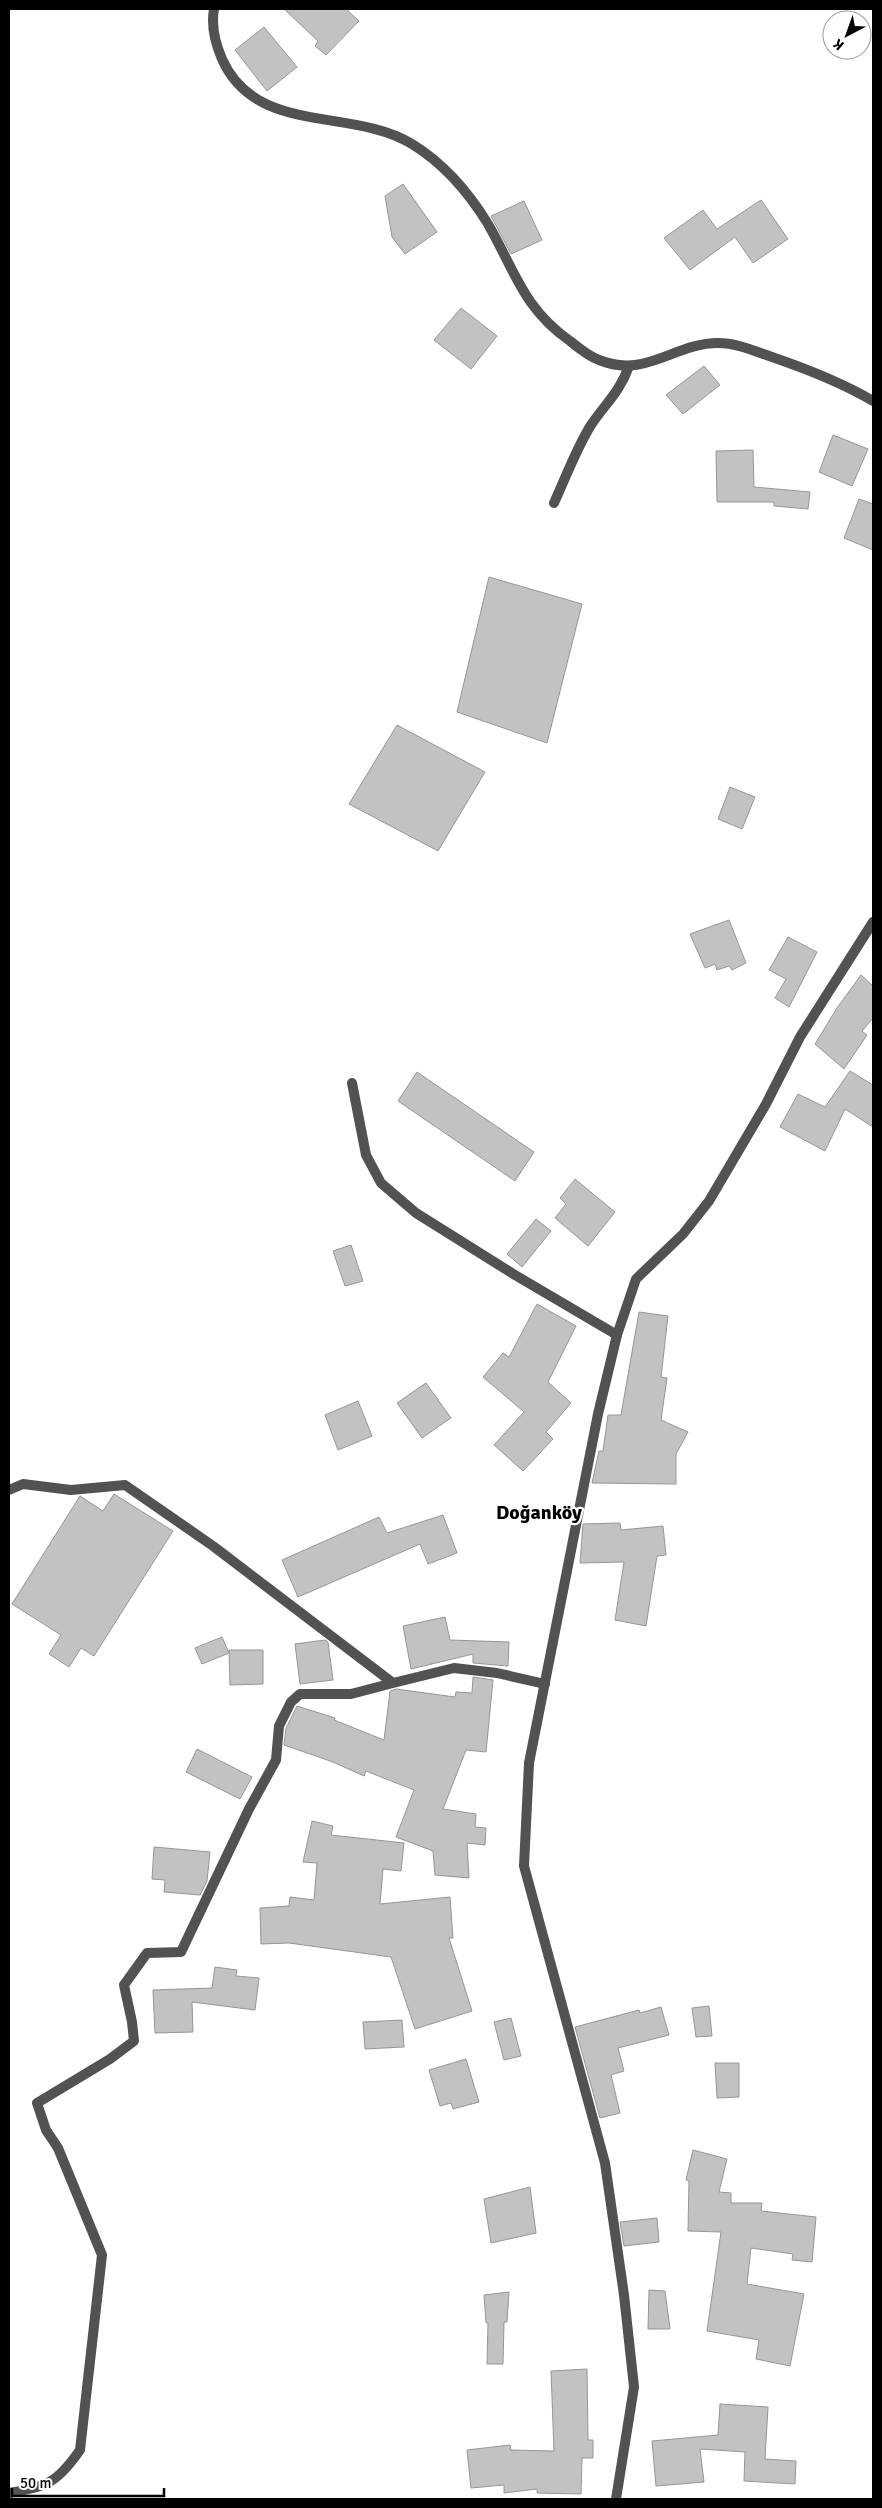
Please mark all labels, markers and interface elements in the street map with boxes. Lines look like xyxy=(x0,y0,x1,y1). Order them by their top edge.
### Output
north arrow xyxy=(822,10,872,60)
text: K xyxy=(830,35,848,54)
district label: Doğanköy xyxy=(496,1500,582,1525)
scale bar xyxy=(12,2466,165,2498)
text: 50 m xyxy=(20,2474,51,2492)

